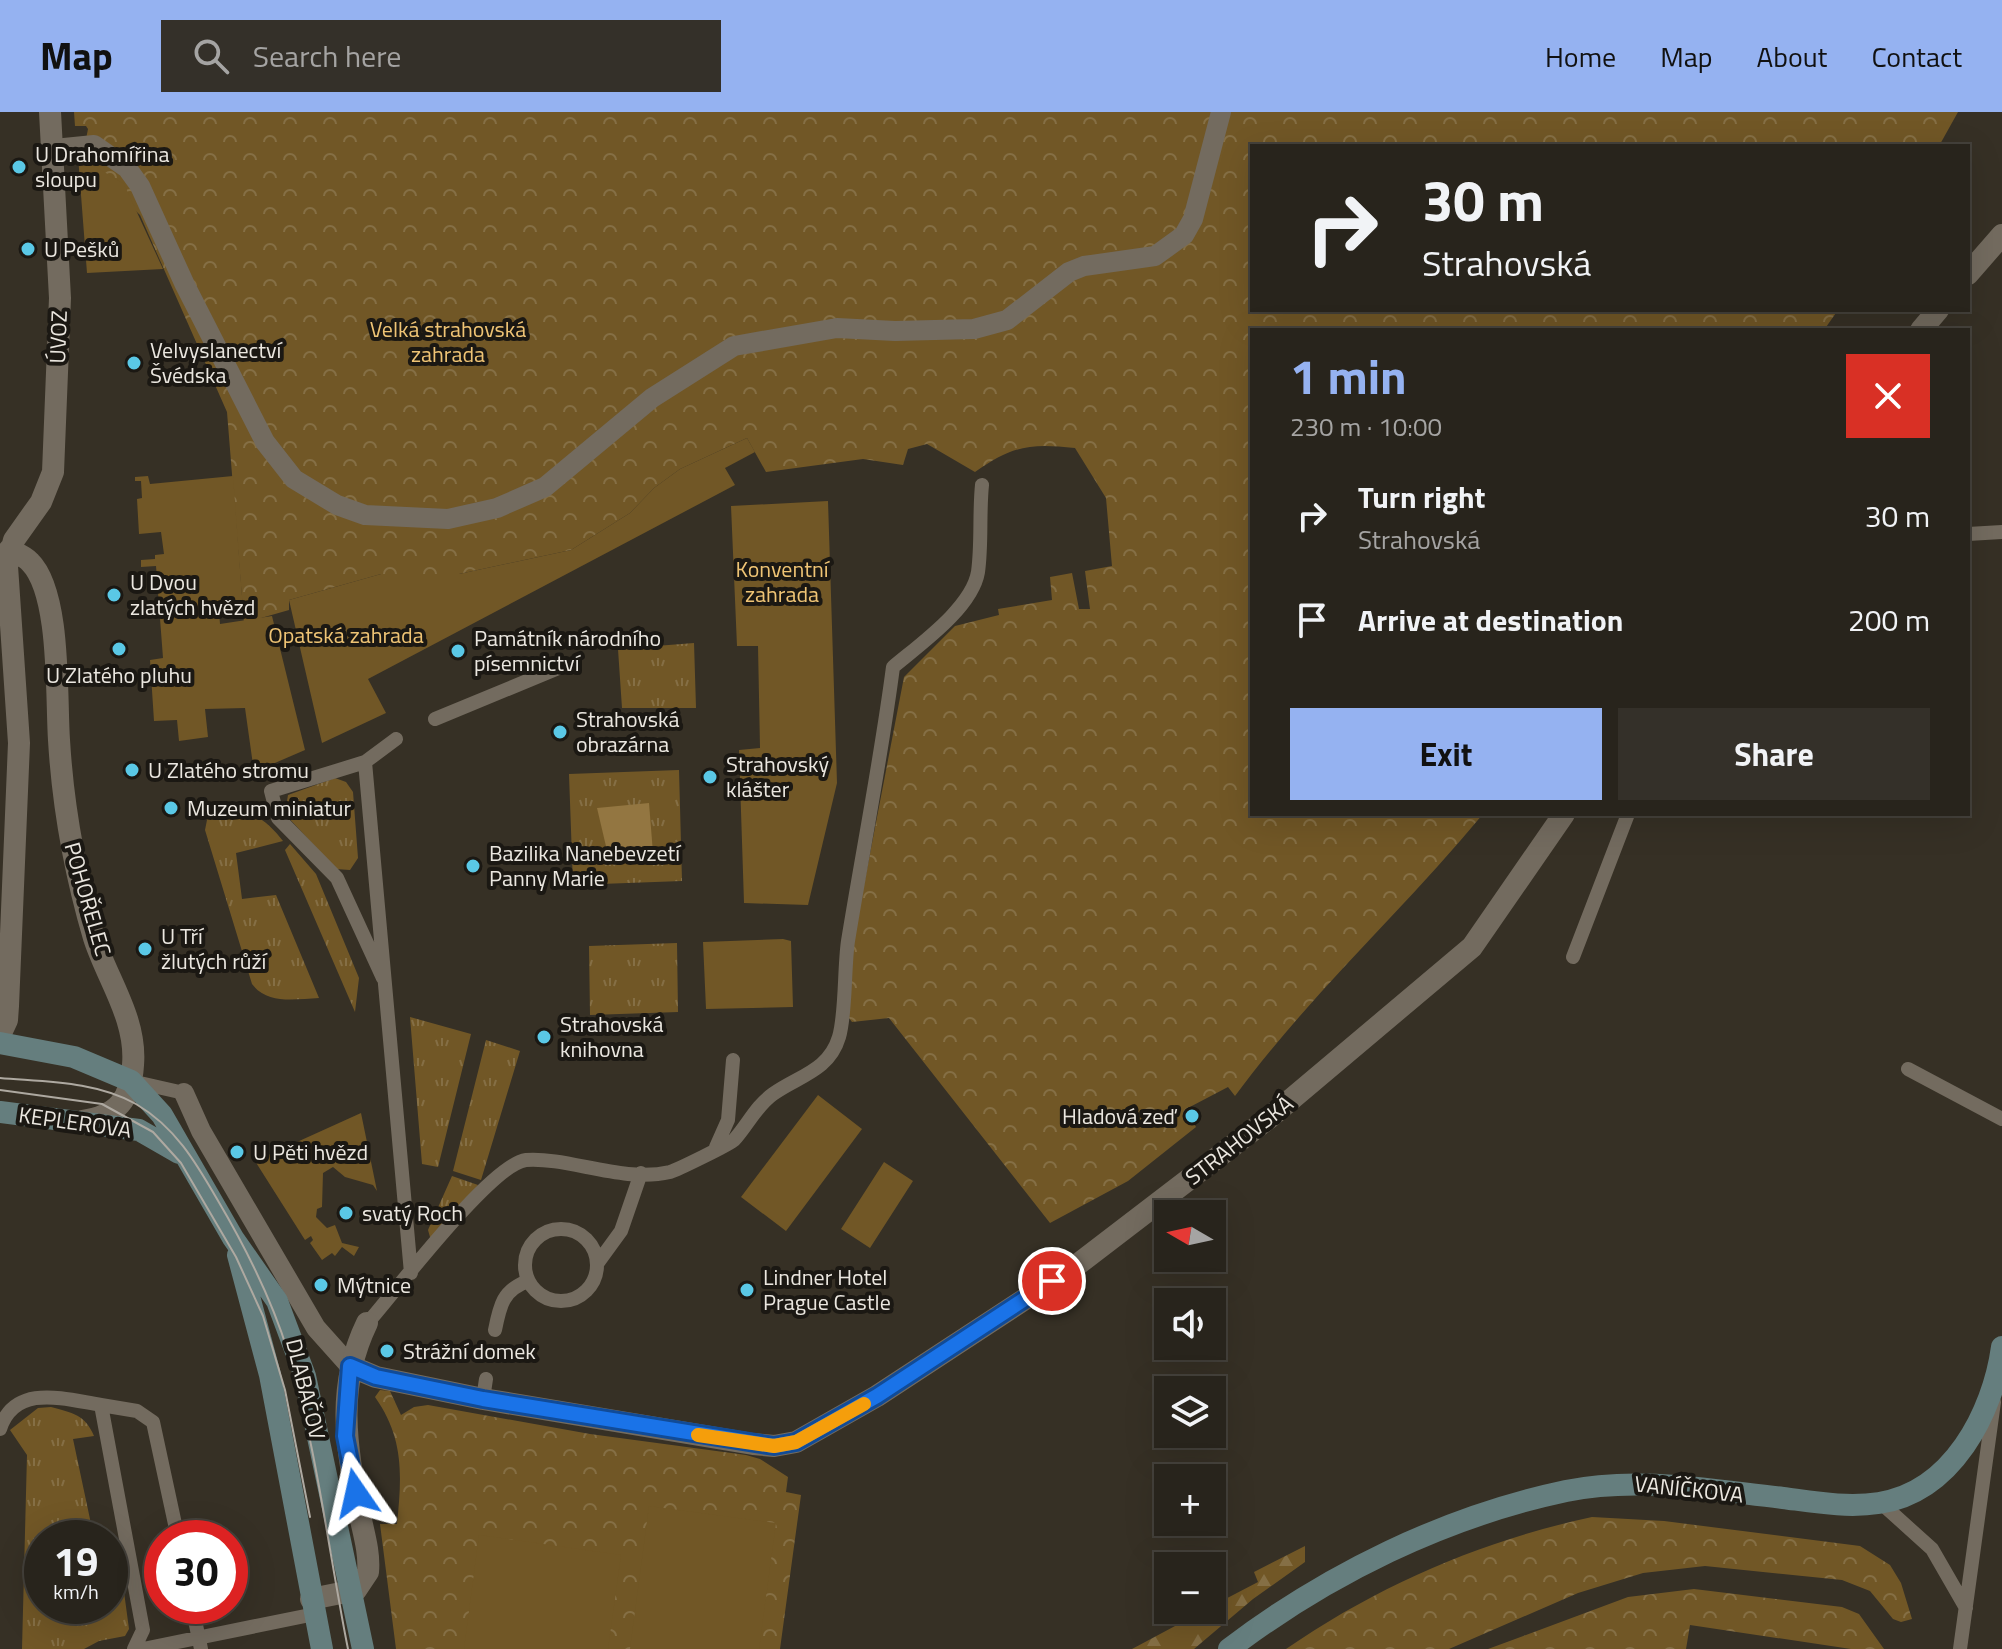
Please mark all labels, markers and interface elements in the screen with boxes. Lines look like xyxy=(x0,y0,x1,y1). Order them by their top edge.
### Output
search box xyxy=(161,20,721,92)
text: Map xyxy=(40,27,113,85)
text: Search here xyxy=(253,33,402,79)
icon: search xyxy=(189,34,233,78)
text: Home xyxy=(1545,35,1616,78)
text: Map xyxy=(1660,35,1713,78)
text: About xyxy=(1757,35,1827,78)
text: Contact xyxy=(1871,35,1962,78)
place label: U Drahomířina sloupu xyxy=(35,137,170,196)
marker: U Drahomířina sloupu xyxy=(10,158,28,176)
text: 30 m xyxy=(1422,158,1544,243)
icon: right xyxy=(1290,176,1394,280)
place label: U Pešků xyxy=(44,232,120,266)
text: Strahovská xyxy=(1422,235,1591,290)
marker: U Pešků xyxy=(19,240,37,258)
street label: ÚVOZ xyxy=(40,310,76,364)
park label: Velká strahovská zahrada xyxy=(370,312,526,371)
place label: Velvyslanectví Švédska xyxy=(150,333,284,392)
text: 1 min xyxy=(1290,340,1407,413)
marker: Velvyslanectví Švédska xyxy=(125,354,143,372)
button: close xyxy=(1846,354,1930,438)
text: 230 m · 10:00 xyxy=(1290,407,1442,446)
text: Turn right xyxy=(1358,474,1486,520)
text: 30 m xyxy=(1865,493,1930,539)
icon: right xyxy=(1290,494,1334,538)
text: Strahovská xyxy=(1358,520,1480,559)
park label: Konventní zahrada xyxy=(735,552,831,611)
place label: U Dvou zlatých hvězd xyxy=(130,565,255,624)
marker: U Dvou zlatých hvězd xyxy=(105,586,123,604)
text: Arrive at destination xyxy=(1358,597,1623,643)
text: 200 m xyxy=(1848,597,1930,643)
icon: arrive xyxy=(1290,598,1334,642)
park label: Opatská zahrada xyxy=(268,618,424,652)
place label: Památník národního písemnictví xyxy=(474,621,661,680)
marker: U Zlatého pluhu xyxy=(110,640,128,658)
marker: Památník národního písemnictví xyxy=(449,642,467,660)
place label: U Zlatého pluhu xyxy=(46,658,192,692)
place label: Strahovská obrazárna xyxy=(576,702,680,761)
button: Exit xyxy=(1290,708,1602,800)
button: Share xyxy=(1618,708,1930,800)
marker: Strahovská obrazárna xyxy=(551,723,569,741)
place label: Strahovský klášter xyxy=(726,747,830,806)
place label: U Zlatého stromu xyxy=(148,753,309,787)
marker: U Zlatého stromu xyxy=(123,761,141,779)
marker: Strahovský klášter xyxy=(701,768,719,786)
place label: Muzeum miniatur xyxy=(187,791,351,825)
marker: Muzeum miniatur xyxy=(162,799,180,817)
place label: Bazilika Nanebevzetí Panny Marie xyxy=(489,836,682,895)
street label: POHOŘELEC xyxy=(56,838,120,960)
marker: Bazilika Nanebevzetí Panny Marie xyxy=(464,857,482,875)
place label: U Tří žlutých růží xyxy=(161,919,268,978)
marker: U Tří žlutých růží xyxy=(136,940,154,958)
place label: Strahovská knihovna xyxy=(560,1007,664,1066)
marker: Strahovská knihovna xyxy=(535,1028,553,1046)
street label: STRAHOVSKÁ xyxy=(1178,1087,1300,1193)
street label: KEPLEROVA xyxy=(16,1097,134,1147)
place label: Hladová zeď xyxy=(1062,1099,1177,1133)
marker: Hladová zeď xyxy=(1183,1107,1201,1125)
place label: U Pěti hvězd xyxy=(253,1135,368,1169)
marker: U Pěti hvězd xyxy=(228,1143,246,1161)
place label: svatý Roch xyxy=(362,1196,463,1230)
north arrow xyxy=(1154,1200,1226,1272)
map controls xyxy=(1154,1200,1226,1624)
marker: svatý Roch xyxy=(337,1204,355,1222)
pin xyxy=(1018,1247,1086,1315)
icon: arrive xyxy=(1030,1259,1074,1303)
place label: Lindner Hotel Prague Castle xyxy=(763,1260,891,1319)
place label: Mýtnice xyxy=(337,1268,411,1302)
marker: Mýtnice xyxy=(312,1276,330,1294)
marker: Lindner Hotel Prague Castle xyxy=(738,1281,756,1299)
button: sound xyxy=(1154,1288,1226,1360)
place label: Strážní domek xyxy=(403,1334,536,1368)
street label: DLABAČOV xyxy=(277,1335,335,1443)
marker: Strážní domek xyxy=(378,1342,396,1360)
button: layers xyxy=(1154,1376,1226,1448)
position arrow xyxy=(314,1451,398,1535)
button: + xyxy=(1154,1464,1226,1536)
street label: VANÍČKOVA xyxy=(1633,1466,1745,1512)
speed limit sign: 30 xyxy=(144,1520,248,1624)
text: 19 xyxy=(54,1531,98,1592)
button: − xyxy=(1154,1552,1226,1624)
text: km/h xyxy=(53,1576,99,1607)

